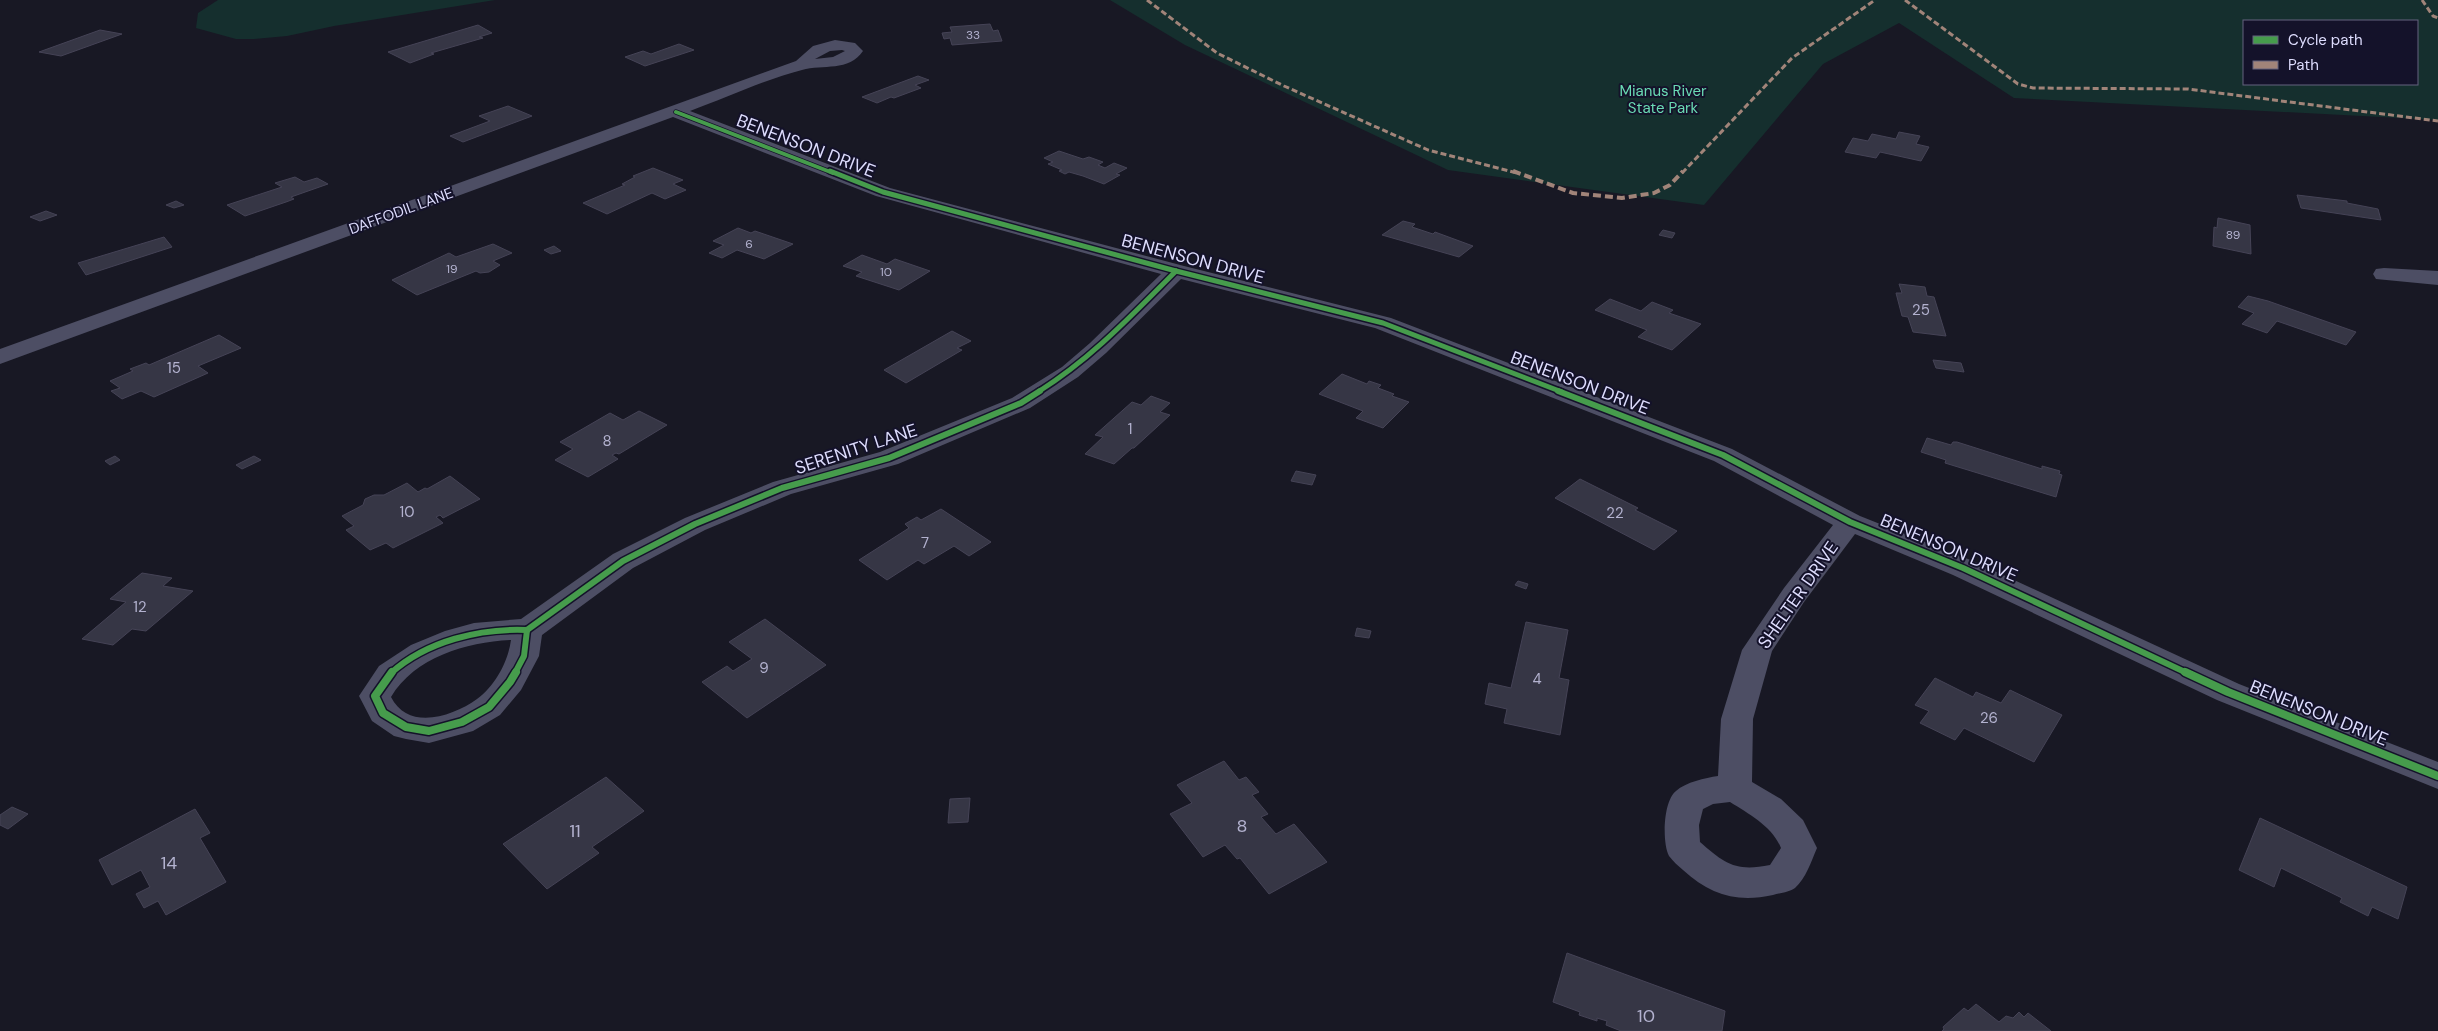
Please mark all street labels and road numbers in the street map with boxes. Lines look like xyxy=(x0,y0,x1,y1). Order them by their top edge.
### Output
street label: BENENSON DRIVE xyxy=(733,108,879,184)
street label: DAFFODIL LANE xyxy=(346,183,456,239)
street label: BENENSON DRIVE xyxy=(1119,228,1267,290)
street label: BENENSON DRIVE xyxy=(1507,345,1653,421)
street label: SERENITY LANE xyxy=(792,418,920,480)
street label: BENENSON DRIVE xyxy=(1877,508,2021,588)
street label: SHELTER DRIVE xyxy=(1752,537,1844,653)
street label: BENENSON DRIVE xyxy=(2246,674,2392,752)

